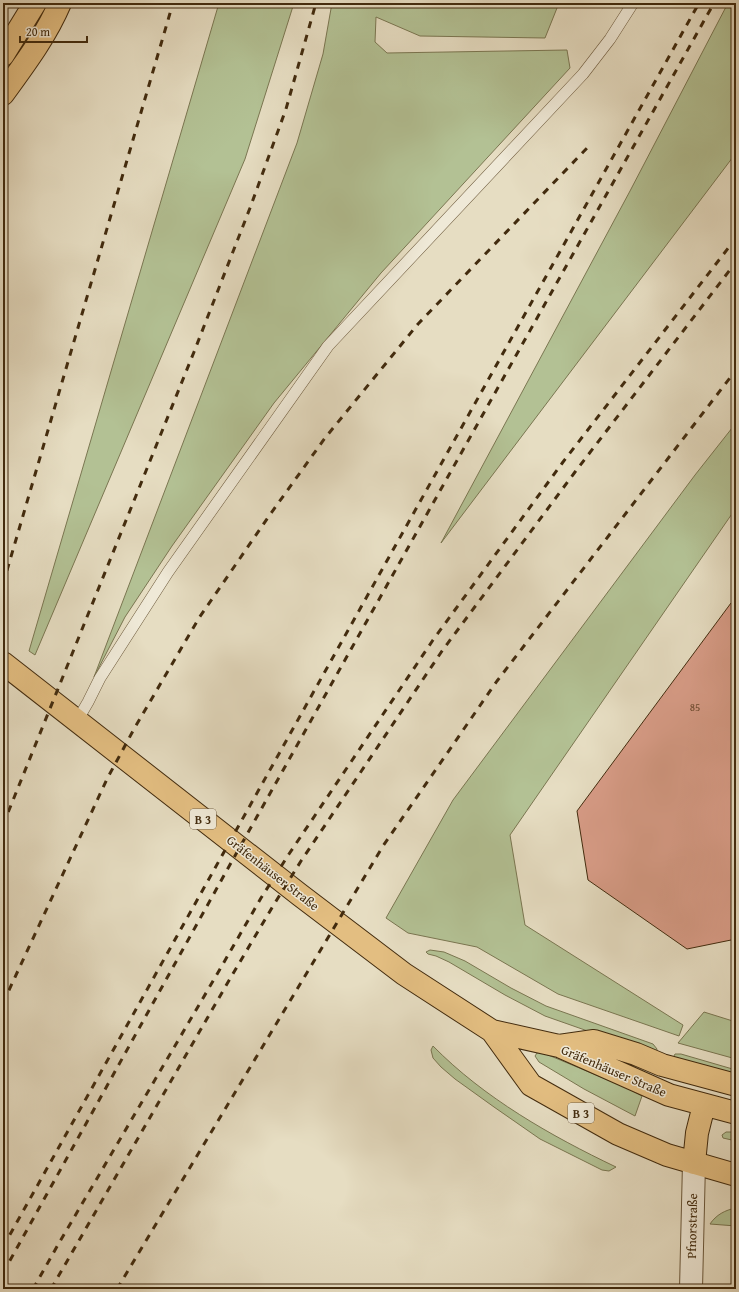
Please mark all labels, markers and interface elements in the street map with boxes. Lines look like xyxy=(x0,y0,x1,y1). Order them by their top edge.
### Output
scale bar xyxy=(20,18,87,44)
text: 20 m xyxy=(26,23,50,40)
house number: 85 xyxy=(690,699,700,715)
road number: B 3 xyxy=(190,809,216,829)
street label: Gräfenhäuser Straße xyxy=(223,831,323,915)
street label: Gräfenhäuser Straße xyxy=(558,1040,670,1102)
road number: B 3 xyxy=(568,1103,594,1123)
street label: Pfnorstraße xyxy=(682,1193,702,1259)

